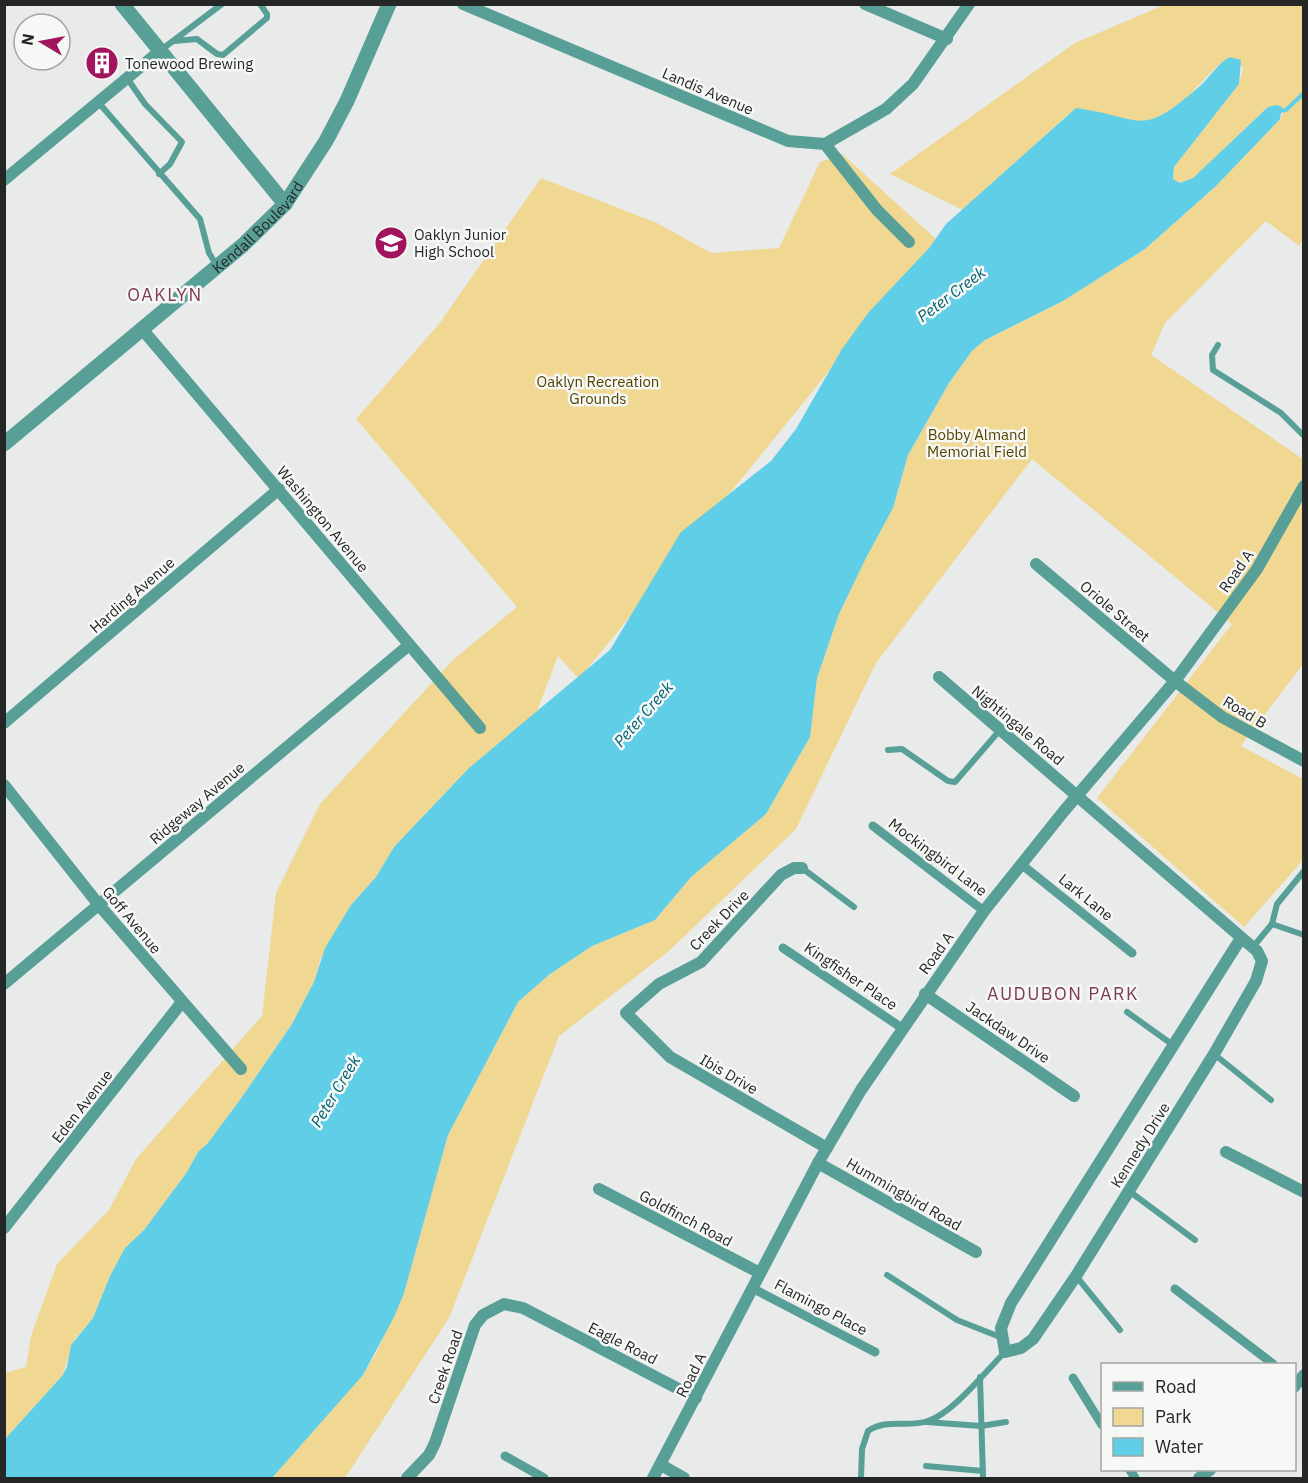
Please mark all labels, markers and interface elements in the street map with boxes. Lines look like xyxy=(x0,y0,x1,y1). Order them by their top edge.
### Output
north arrow xyxy=(12,12,72,72)
text: N xyxy=(16,32,38,47)
building icon: Tonewood Brewing xyxy=(84,45,120,81)
place label: Tonewood Brewing xyxy=(125,54,253,73)
street label: Landis Avenue xyxy=(659,63,757,119)
street label: Kendall Boulevard xyxy=(207,177,307,277)
school or university icon: Oaklyn Junior High School xyxy=(373,225,409,261)
place label: Oaklyn Junior High School xyxy=(414,225,507,261)
water label: Peter Creek xyxy=(913,261,990,326)
district label: OAKLYN xyxy=(127,283,203,306)
park label: Oaklyn Recreation Grounds xyxy=(537,372,659,408)
park label: Bobby Almand Memorial Field xyxy=(927,425,1027,461)
street label: Washington Avenue xyxy=(273,462,373,576)
street label: Road A xyxy=(1215,546,1258,596)
street label: Harding Avenue xyxy=(86,553,178,637)
street label: Oriole Street xyxy=(1076,576,1154,646)
water label: Peter Creek xyxy=(609,677,677,751)
street label: Nightingale Road xyxy=(968,681,1068,769)
street label: Road B xyxy=(1220,692,1270,732)
street label: Ridgeway Avenue xyxy=(146,758,248,848)
street label: Mockingbird Lane xyxy=(885,814,991,900)
street label: Lark Lane xyxy=(1055,869,1117,925)
street label: Goff Avenue xyxy=(98,882,166,958)
street label: Creek Drive xyxy=(685,886,753,954)
street label: Road A xyxy=(914,928,958,978)
street label: Kingfisher Place xyxy=(801,938,901,1014)
district label: AUDUBON PARK xyxy=(987,982,1139,1005)
street label: Jackdaw Drive xyxy=(962,997,1054,1067)
street label: Ibis Drive xyxy=(696,1050,762,1098)
water label: Peter Creek xyxy=(306,1051,365,1131)
street label: Eden Avenue xyxy=(48,1066,116,1146)
street label: Kennedy Drive xyxy=(1106,1099,1174,1191)
street label: Hummingbird Road xyxy=(843,1153,965,1235)
street label: Goldfinch Road xyxy=(636,1185,736,1251)
street label: Flamingo Place xyxy=(771,1275,871,1339)
street label: Eagle Road xyxy=(585,1318,661,1368)
street label: Creek Road xyxy=(423,1327,467,1407)
street label: Road A xyxy=(672,1349,710,1401)
legend xyxy=(1101,1363,1296,1471)
text: Road xyxy=(1155,1375,1196,1398)
text: Park xyxy=(1155,1405,1192,1428)
text: Water xyxy=(1155,1435,1204,1458)

